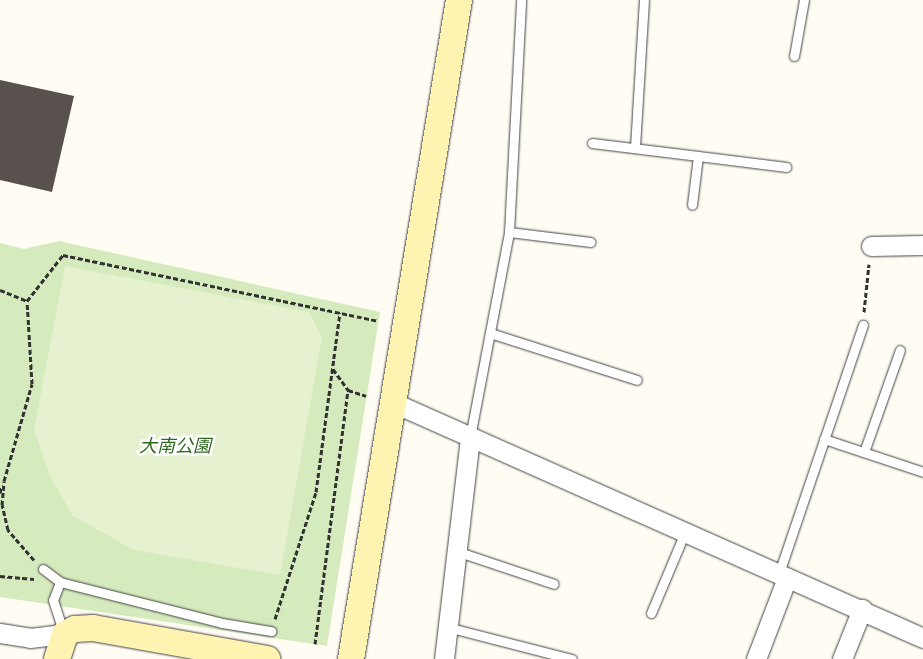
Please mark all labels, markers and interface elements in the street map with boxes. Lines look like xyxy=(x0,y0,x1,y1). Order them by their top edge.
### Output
park label: 大南公園 xyxy=(139,435,211,457)

